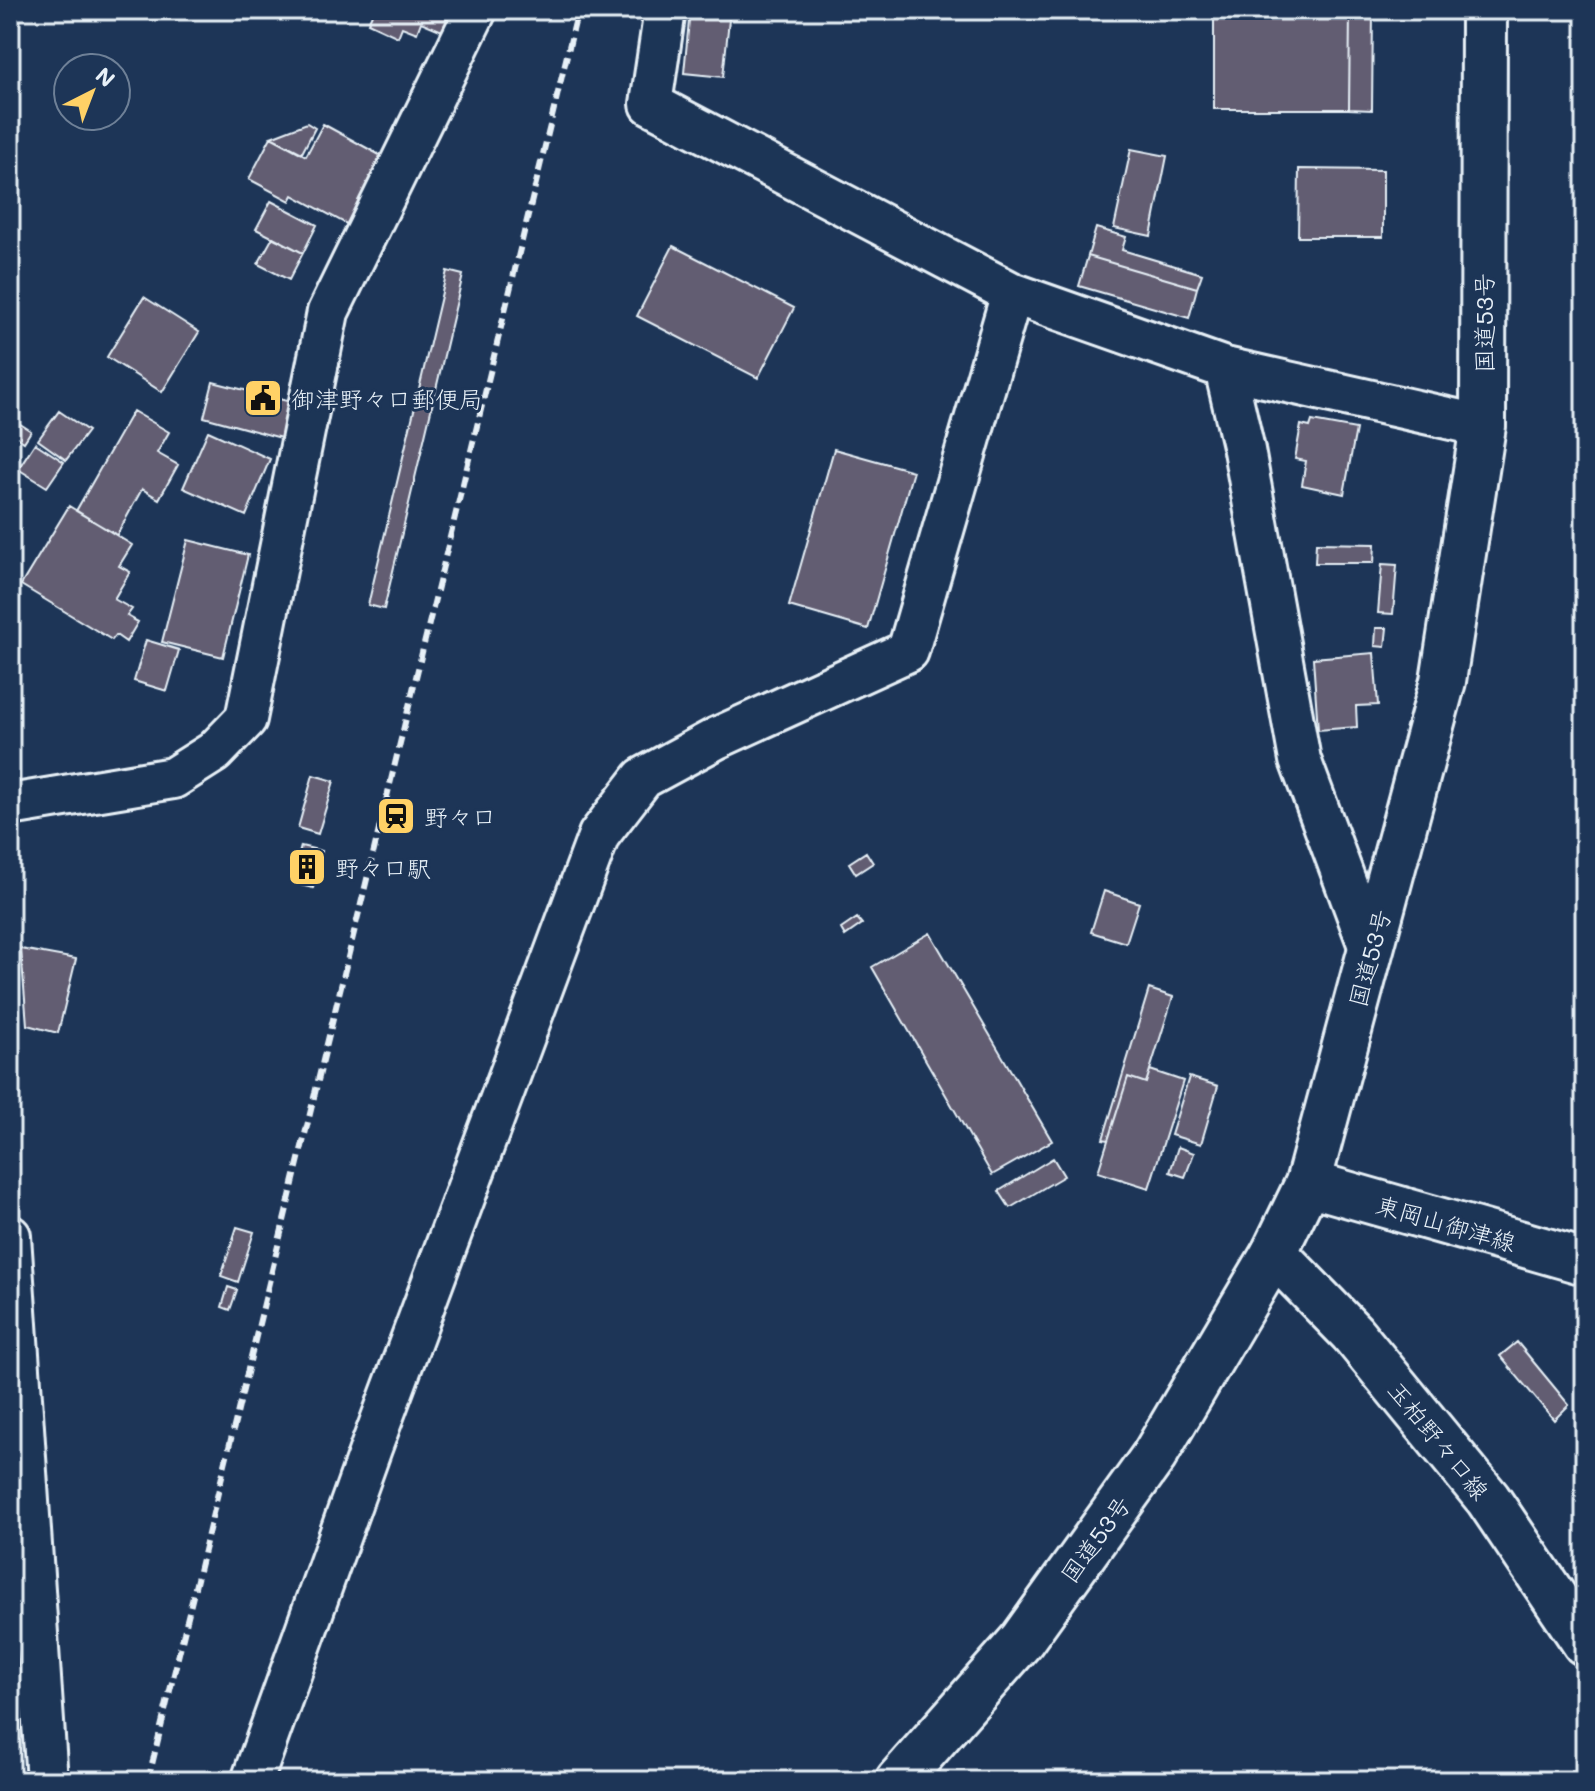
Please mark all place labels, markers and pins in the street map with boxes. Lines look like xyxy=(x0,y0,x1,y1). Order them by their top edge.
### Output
public building icon: 御津野々口郵便局 xyxy=(242,377,284,419)
place label: 御津野々口郵便局 xyxy=(291,383,483,414)
station icon: 野々口 xyxy=(375,795,417,837)
place label: 野々口 xyxy=(424,801,496,832)
building icon: 野々口駅 xyxy=(286,846,328,888)
place label: 野々口駅 xyxy=(335,852,431,883)

